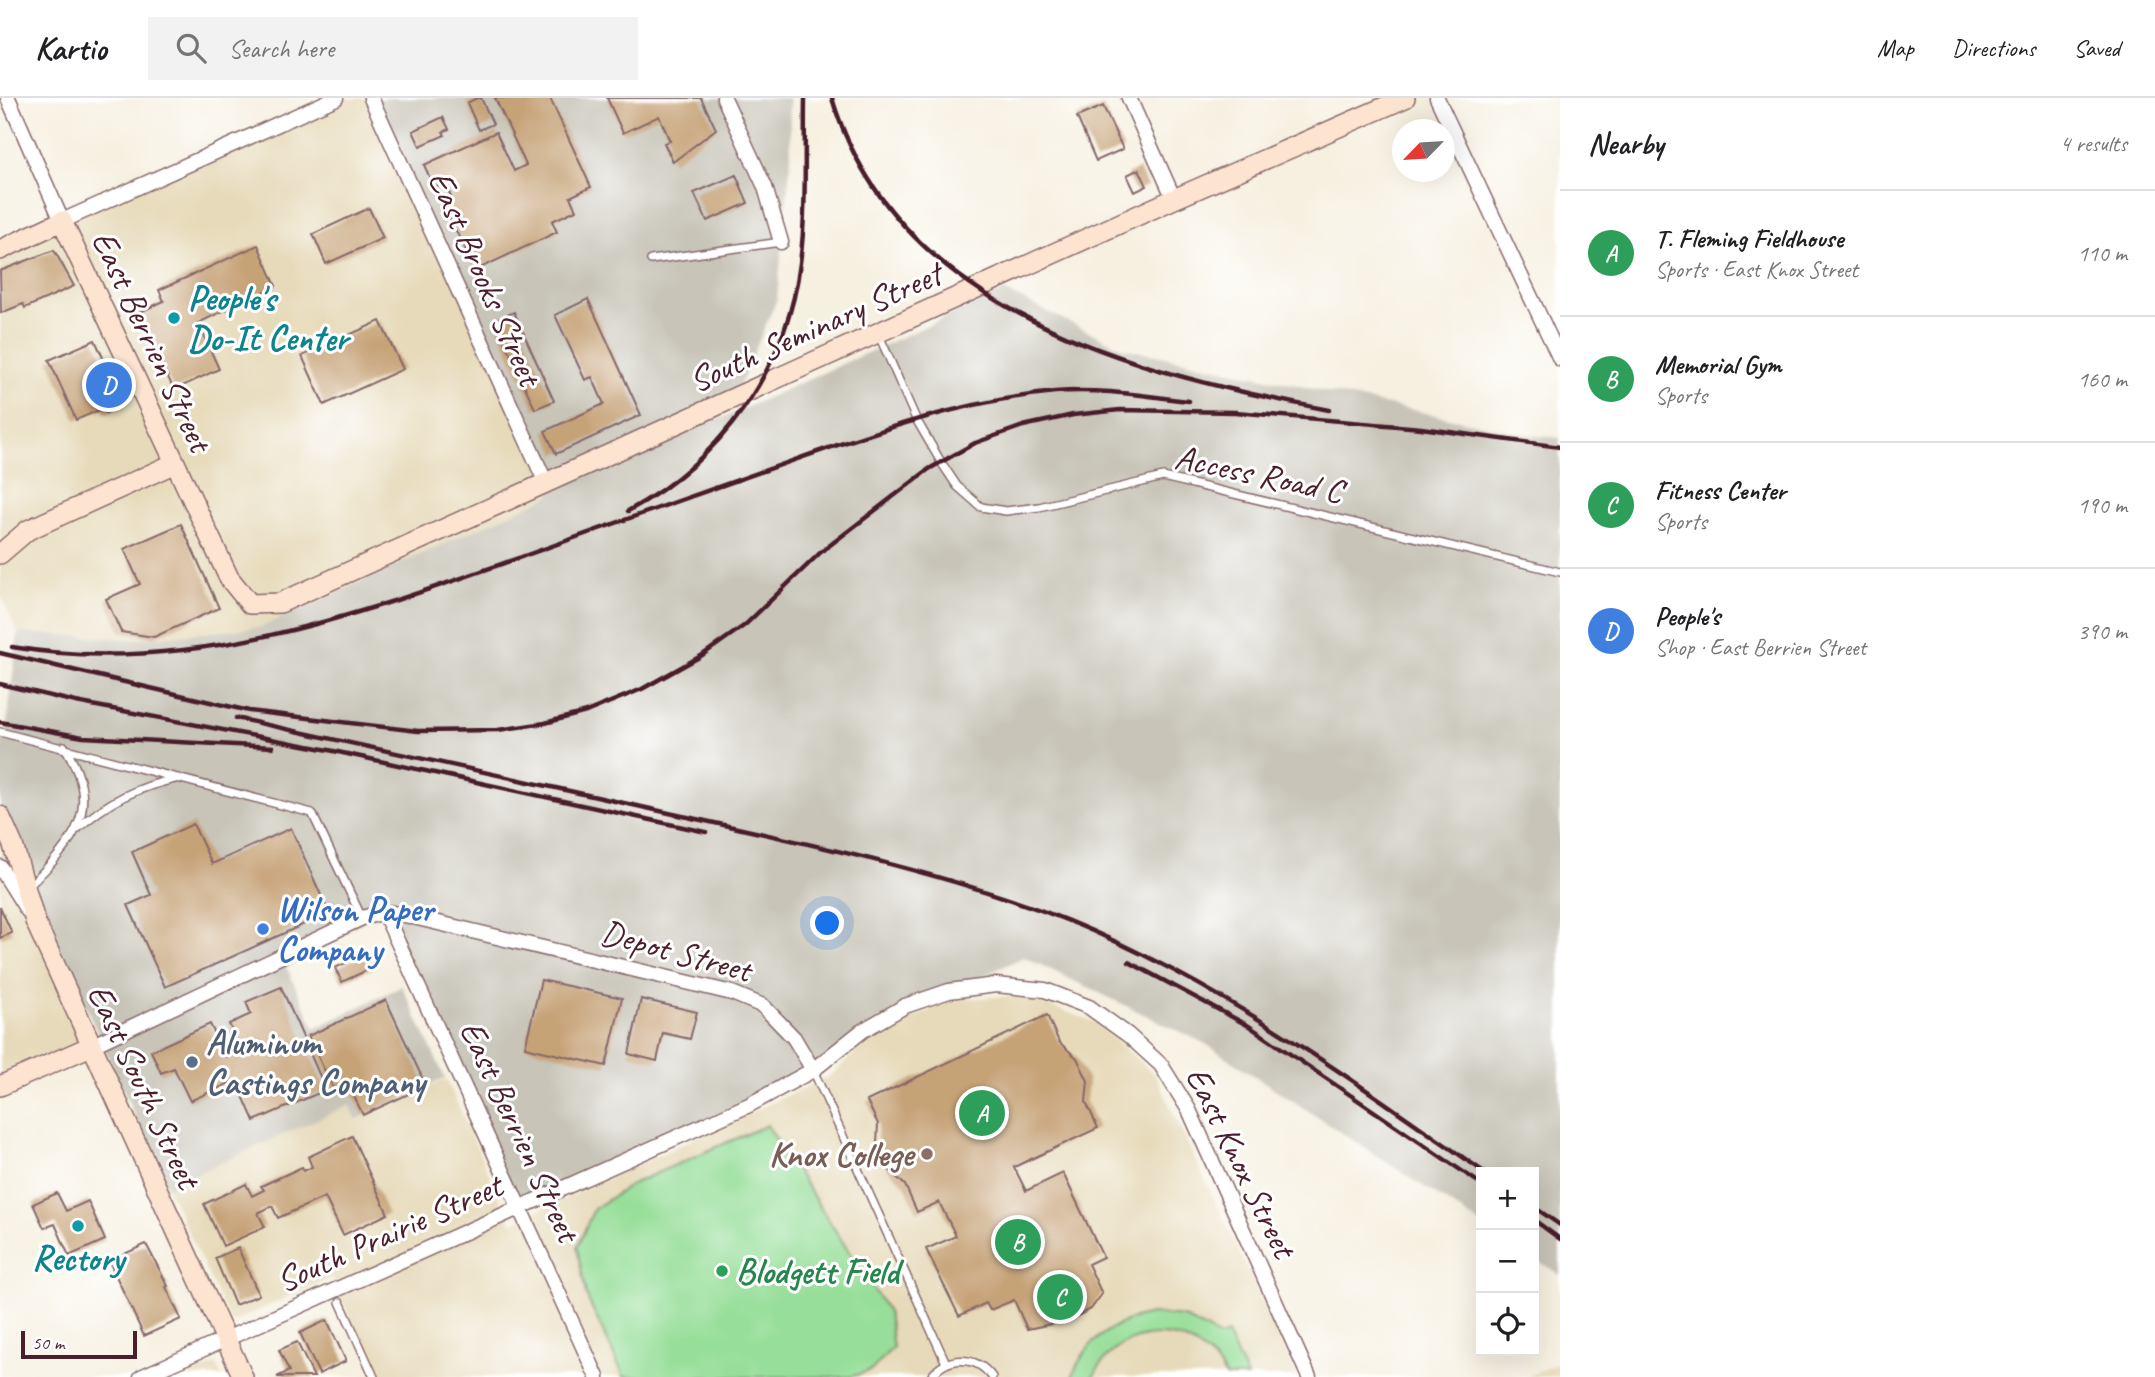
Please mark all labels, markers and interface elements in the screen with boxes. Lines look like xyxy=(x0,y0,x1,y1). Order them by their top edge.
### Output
search box xyxy=(148,17,638,80)
text: Kartio xyxy=(35,27,106,69)
icon: search xyxy=(172,29,210,67)
text: Search here xyxy=(228,32,334,65)
text: Map xyxy=(1877,33,1914,63)
text: Directions xyxy=(1952,33,2035,63)
text: Saved xyxy=(2073,33,2120,63)
north arrow xyxy=(1392,119,1455,182)
text: Nearby xyxy=(1588,125,1664,163)
text: 4 results xyxy=(2060,129,2127,158)
street label: East Brooks Street xyxy=(418,164,554,395)
text: T. Fleming Fieldhouse xyxy=(1655,222,1843,255)
street label: East Berrien Street xyxy=(81,224,224,462)
text: A xyxy=(1605,239,1617,268)
text: 110 m xyxy=(2078,239,2127,268)
street label: South Seminary Street xyxy=(682,249,952,403)
text: Sports · East Knox Street xyxy=(1655,255,1858,284)
place label: People's Do-It Center xyxy=(188,276,351,361)
marker: People's Do-It Center xyxy=(166,310,182,326)
text: Memorial Gym xyxy=(1655,348,1781,381)
pin: D xyxy=(86,359,132,411)
text: B xyxy=(1605,365,1617,394)
text: 160 m xyxy=(2078,365,2127,394)
text: Sports xyxy=(1655,381,1707,410)
street label: Access Road C xyxy=(1171,434,1351,515)
text: Fitness Center xyxy=(1655,474,1786,507)
text: C xyxy=(1606,491,1616,520)
text: 190 m xyxy=(2078,491,2127,520)
text: Sports xyxy=(1655,507,1707,536)
text: People's xyxy=(1655,600,1720,633)
text: D xyxy=(1604,617,1618,646)
text: 390 m xyxy=(2078,617,2127,646)
text: Shop · East Berrien Street xyxy=(1655,633,1866,662)
place label: Wilson Paper Company xyxy=(277,887,436,972)
your location xyxy=(810,906,844,940)
street label: Depot Street xyxy=(596,909,759,993)
marker: Wilson Paper Company xyxy=(255,921,271,937)
street label: East South Street xyxy=(77,977,212,1198)
street label: East Berrien Street xyxy=(449,1014,592,1252)
place label: Aluminum Castings Company xyxy=(206,1020,429,1105)
marker: Aluminum Castings Company xyxy=(184,1054,200,1070)
street label: East Knox Street xyxy=(1175,1059,1308,1268)
pin: A xyxy=(959,1087,1005,1139)
place label: Knox College xyxy=(769,1132,916,1177)
marker: Knox College xyxy=(919,1146,935,1162)
street label: South Prairie Street xyxy=(269,1162,512,1303)
map controls xyxy=(1476,1167,1539,1356)
button: + xyxy=(1476,1167,1539,1230)
pin: B xyxy=(995,1216,1041,1268)
marker: Rectory xyxy=(70,1218,86,1234)
button: − xyxy=(1476,1230,1539,1293)
place label: Rectory xyxy=(32,1236,127,1281)
place label: Blodgett Field xyxy=(736,1249,905,1294)
marker: Blodgett Field xyxy=(714,1263,730,1279)
pin: C xyxy=(1037,1271,1083,1323)
button: locate xyxy=(1476,1293,1539,1356)
scale bar xyxy=(21,1328,136,1360)
text: 50 m xyxy=(32,1331,64,1355)

